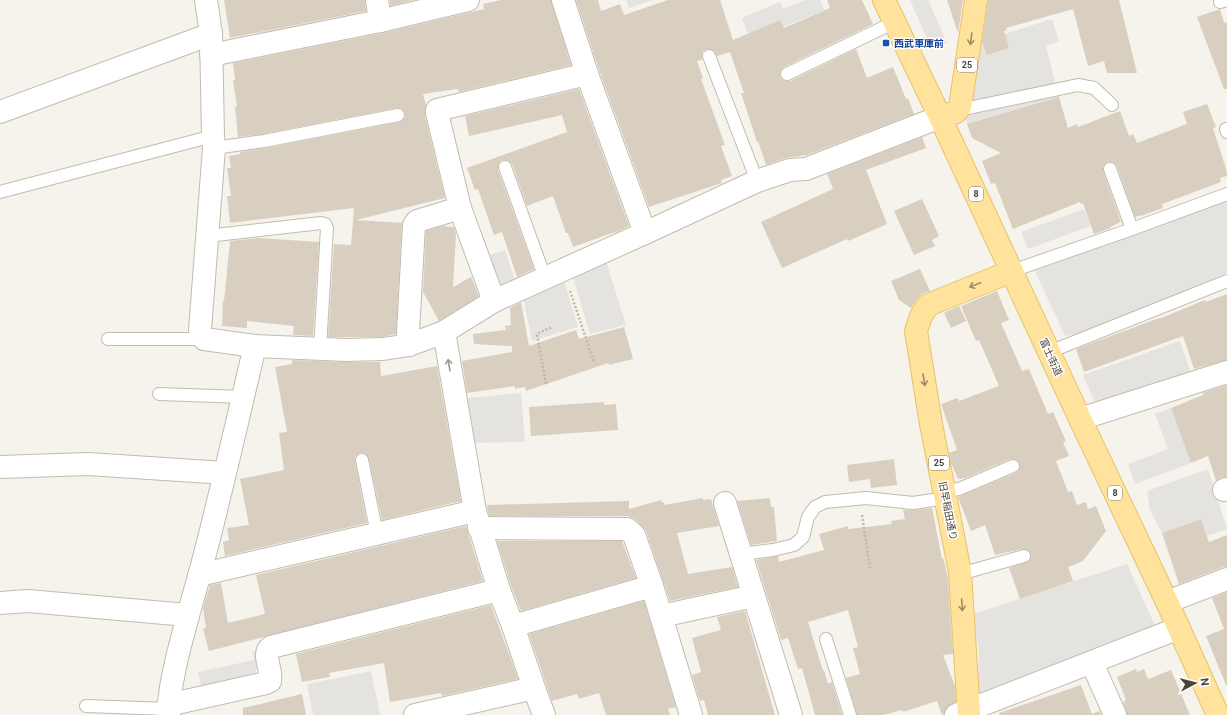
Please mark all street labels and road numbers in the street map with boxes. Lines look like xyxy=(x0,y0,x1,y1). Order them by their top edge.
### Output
road number: 25 xyxy=(957,58,977,72)
road number: 8 xyxy=(969,187,983,201)
street label: 富士街道 xyxy=(1038,337,1064,377)
road number: 25 xyxy=(929,456,949,470)
street label: 旧早稲田通り xyxy=(937,481,959,541)
road number: 8 xyxy=(1108,486,1122,500)

